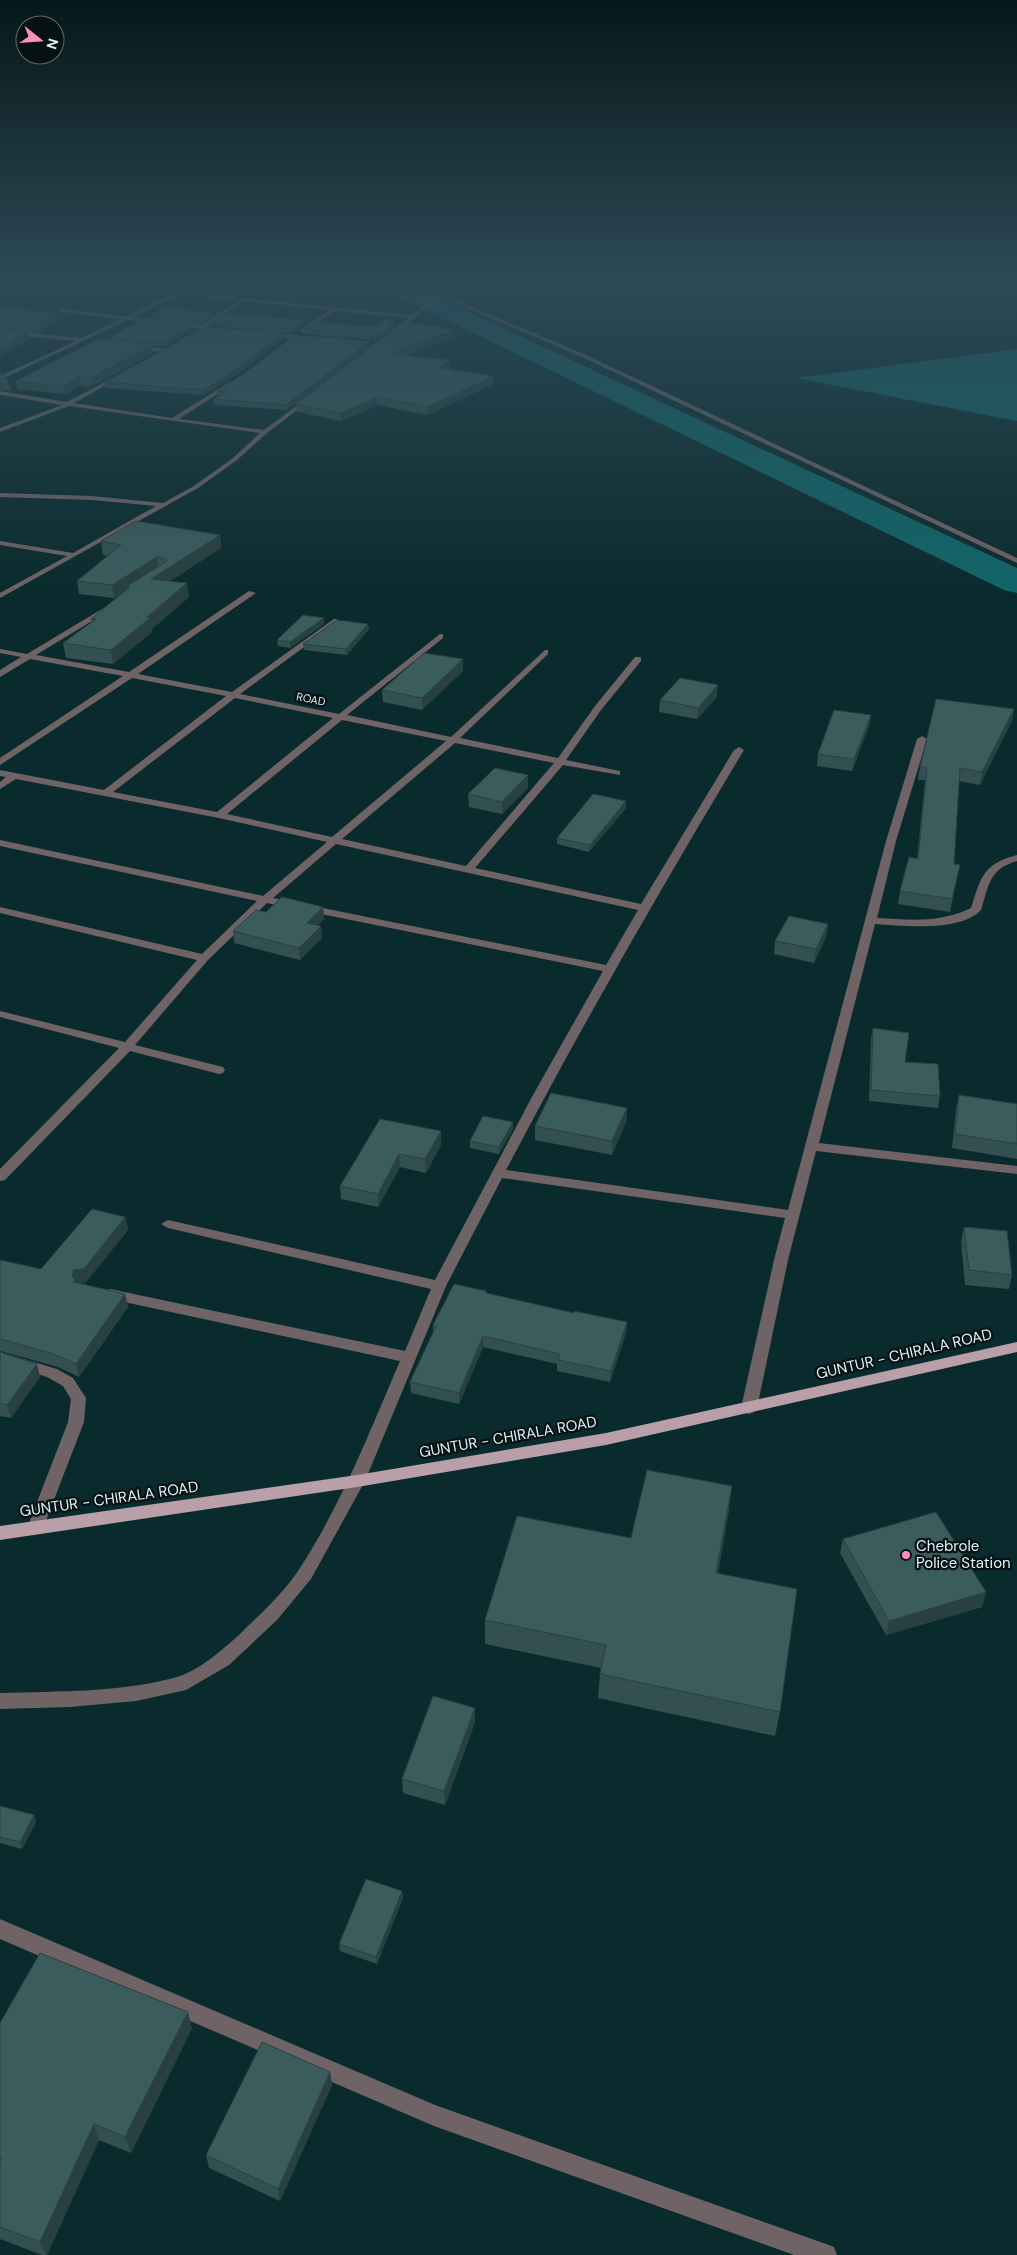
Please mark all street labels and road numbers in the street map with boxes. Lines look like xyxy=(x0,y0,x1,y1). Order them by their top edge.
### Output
street label: ROAD xyxy=(295,689,327,709)
street label: GUNTUR - CHIRALA ROAD xyxy=(814,1324,994,1384)
street label: GUNTUR - CHIRALA ROAD xyxy=(418,1412,598,1462)
street label: GUNTUR - CHIRALA ROAD xyxy=(18,1477,200,1521)

